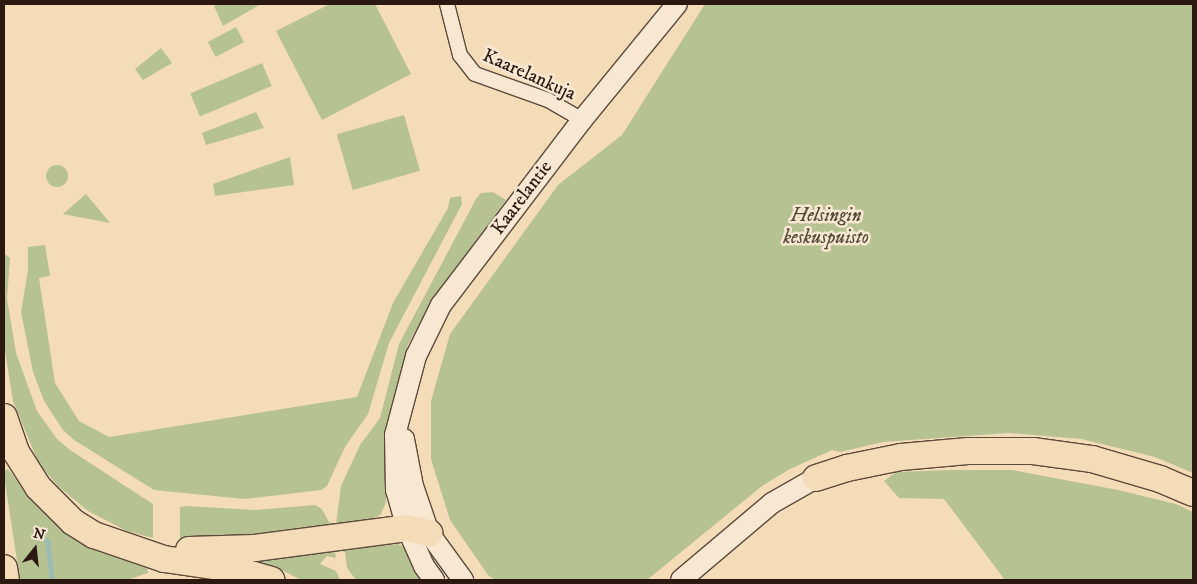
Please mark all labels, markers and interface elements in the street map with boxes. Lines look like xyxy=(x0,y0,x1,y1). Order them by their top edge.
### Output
street label: Kaarelankuja xyxy=(479,44,579,106)
street label: Kaarelantie xyxy=(487,156,557,240)
park label: Helsingin keskuspuisto xyxy=(783,205,869,249)
north arrow xyxy=(10,524,60,574)
text: N xyxy=(31,524,47,545)

